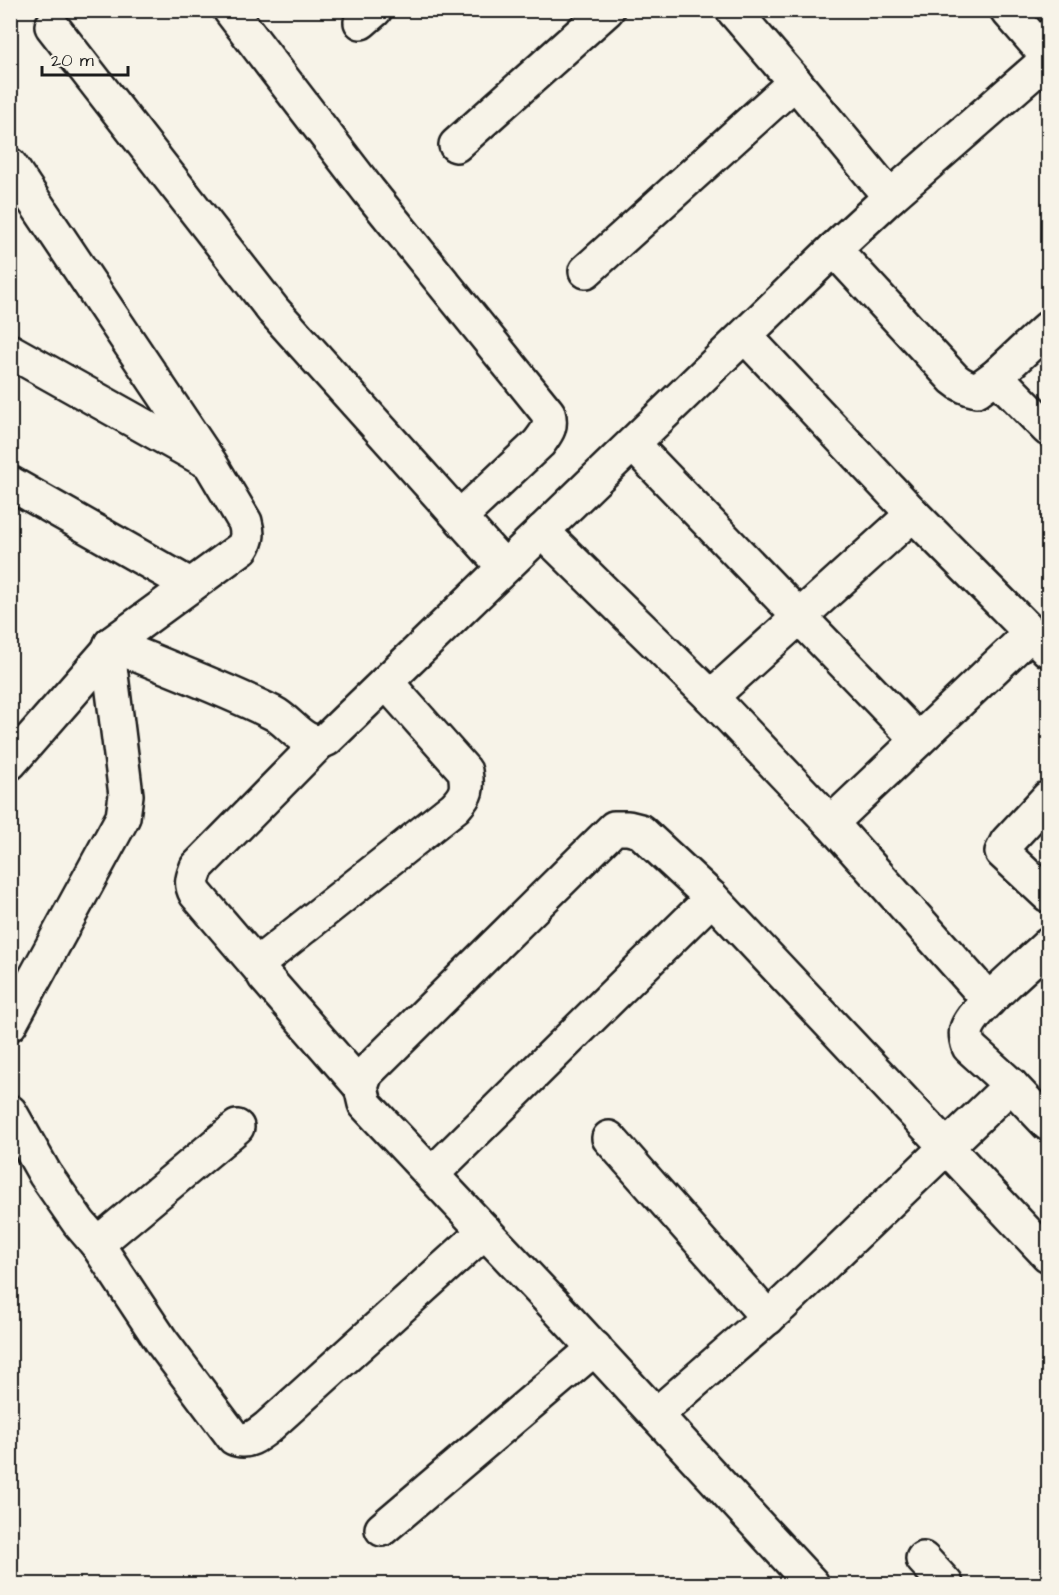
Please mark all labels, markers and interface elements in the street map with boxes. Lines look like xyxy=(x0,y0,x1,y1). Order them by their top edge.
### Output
scale bar xyxy=(42,39,128,77)
text: 20 m xyxy=(51,48,94,73)

